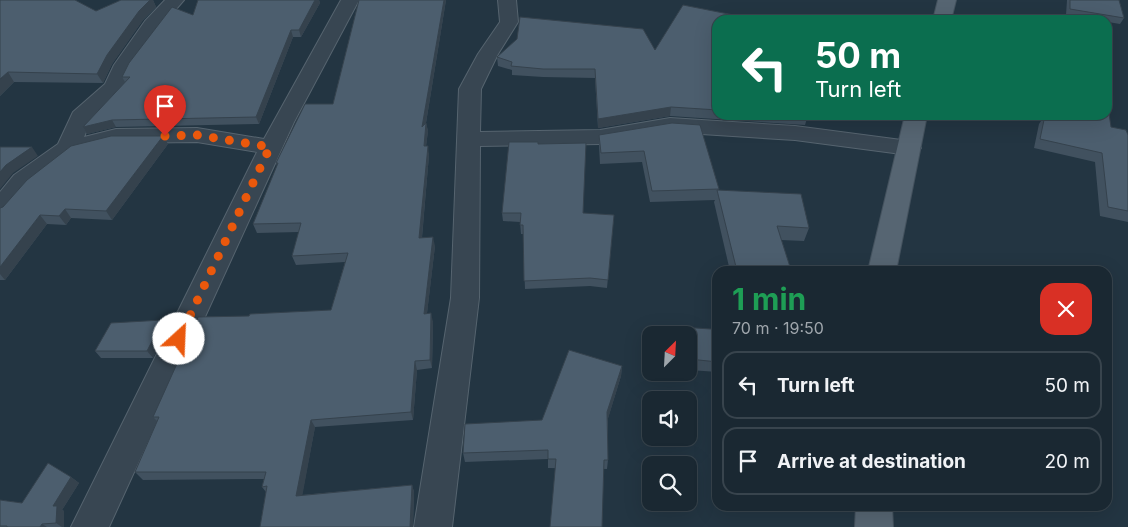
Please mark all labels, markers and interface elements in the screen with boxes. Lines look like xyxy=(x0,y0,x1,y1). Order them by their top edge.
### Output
text: 50 m xyxy=(815,34,901,76)
icon: left xyxy=(732,35,797,100)
text: Turn left xyxy=(815,76,901,102)
pin xyxy=(144,85,186,136)
icon: arrive xyxy=(151,92,179,120)
text: 1 min xyxy=(732,281,806,317)
button: close xyxy=(1040,283,1092,335)
position arrow xyxy=(152,312,204,364)
text: 70 m · 19:50 xyxy=(732,318,824,338)
north arrow xyxy=(642,326,698,381)
map controls xyxy=(642,326,697,511)
icon: left xyxy=(734,371,762,399)
text: Turn left xyxy=(777,374,855,397)
text: 50 m xyxy=(1044,374,1090,397)
button: sound xyxy=(642,391,697,446)
icon: arrive xyxy=(734,447,762,475)
text: Arrive at destination xyxy=(777,450,966,473)
text: 20 m xyxy=(1044,450,1090,473)
button: search xyxy=(642,456,697,511)

